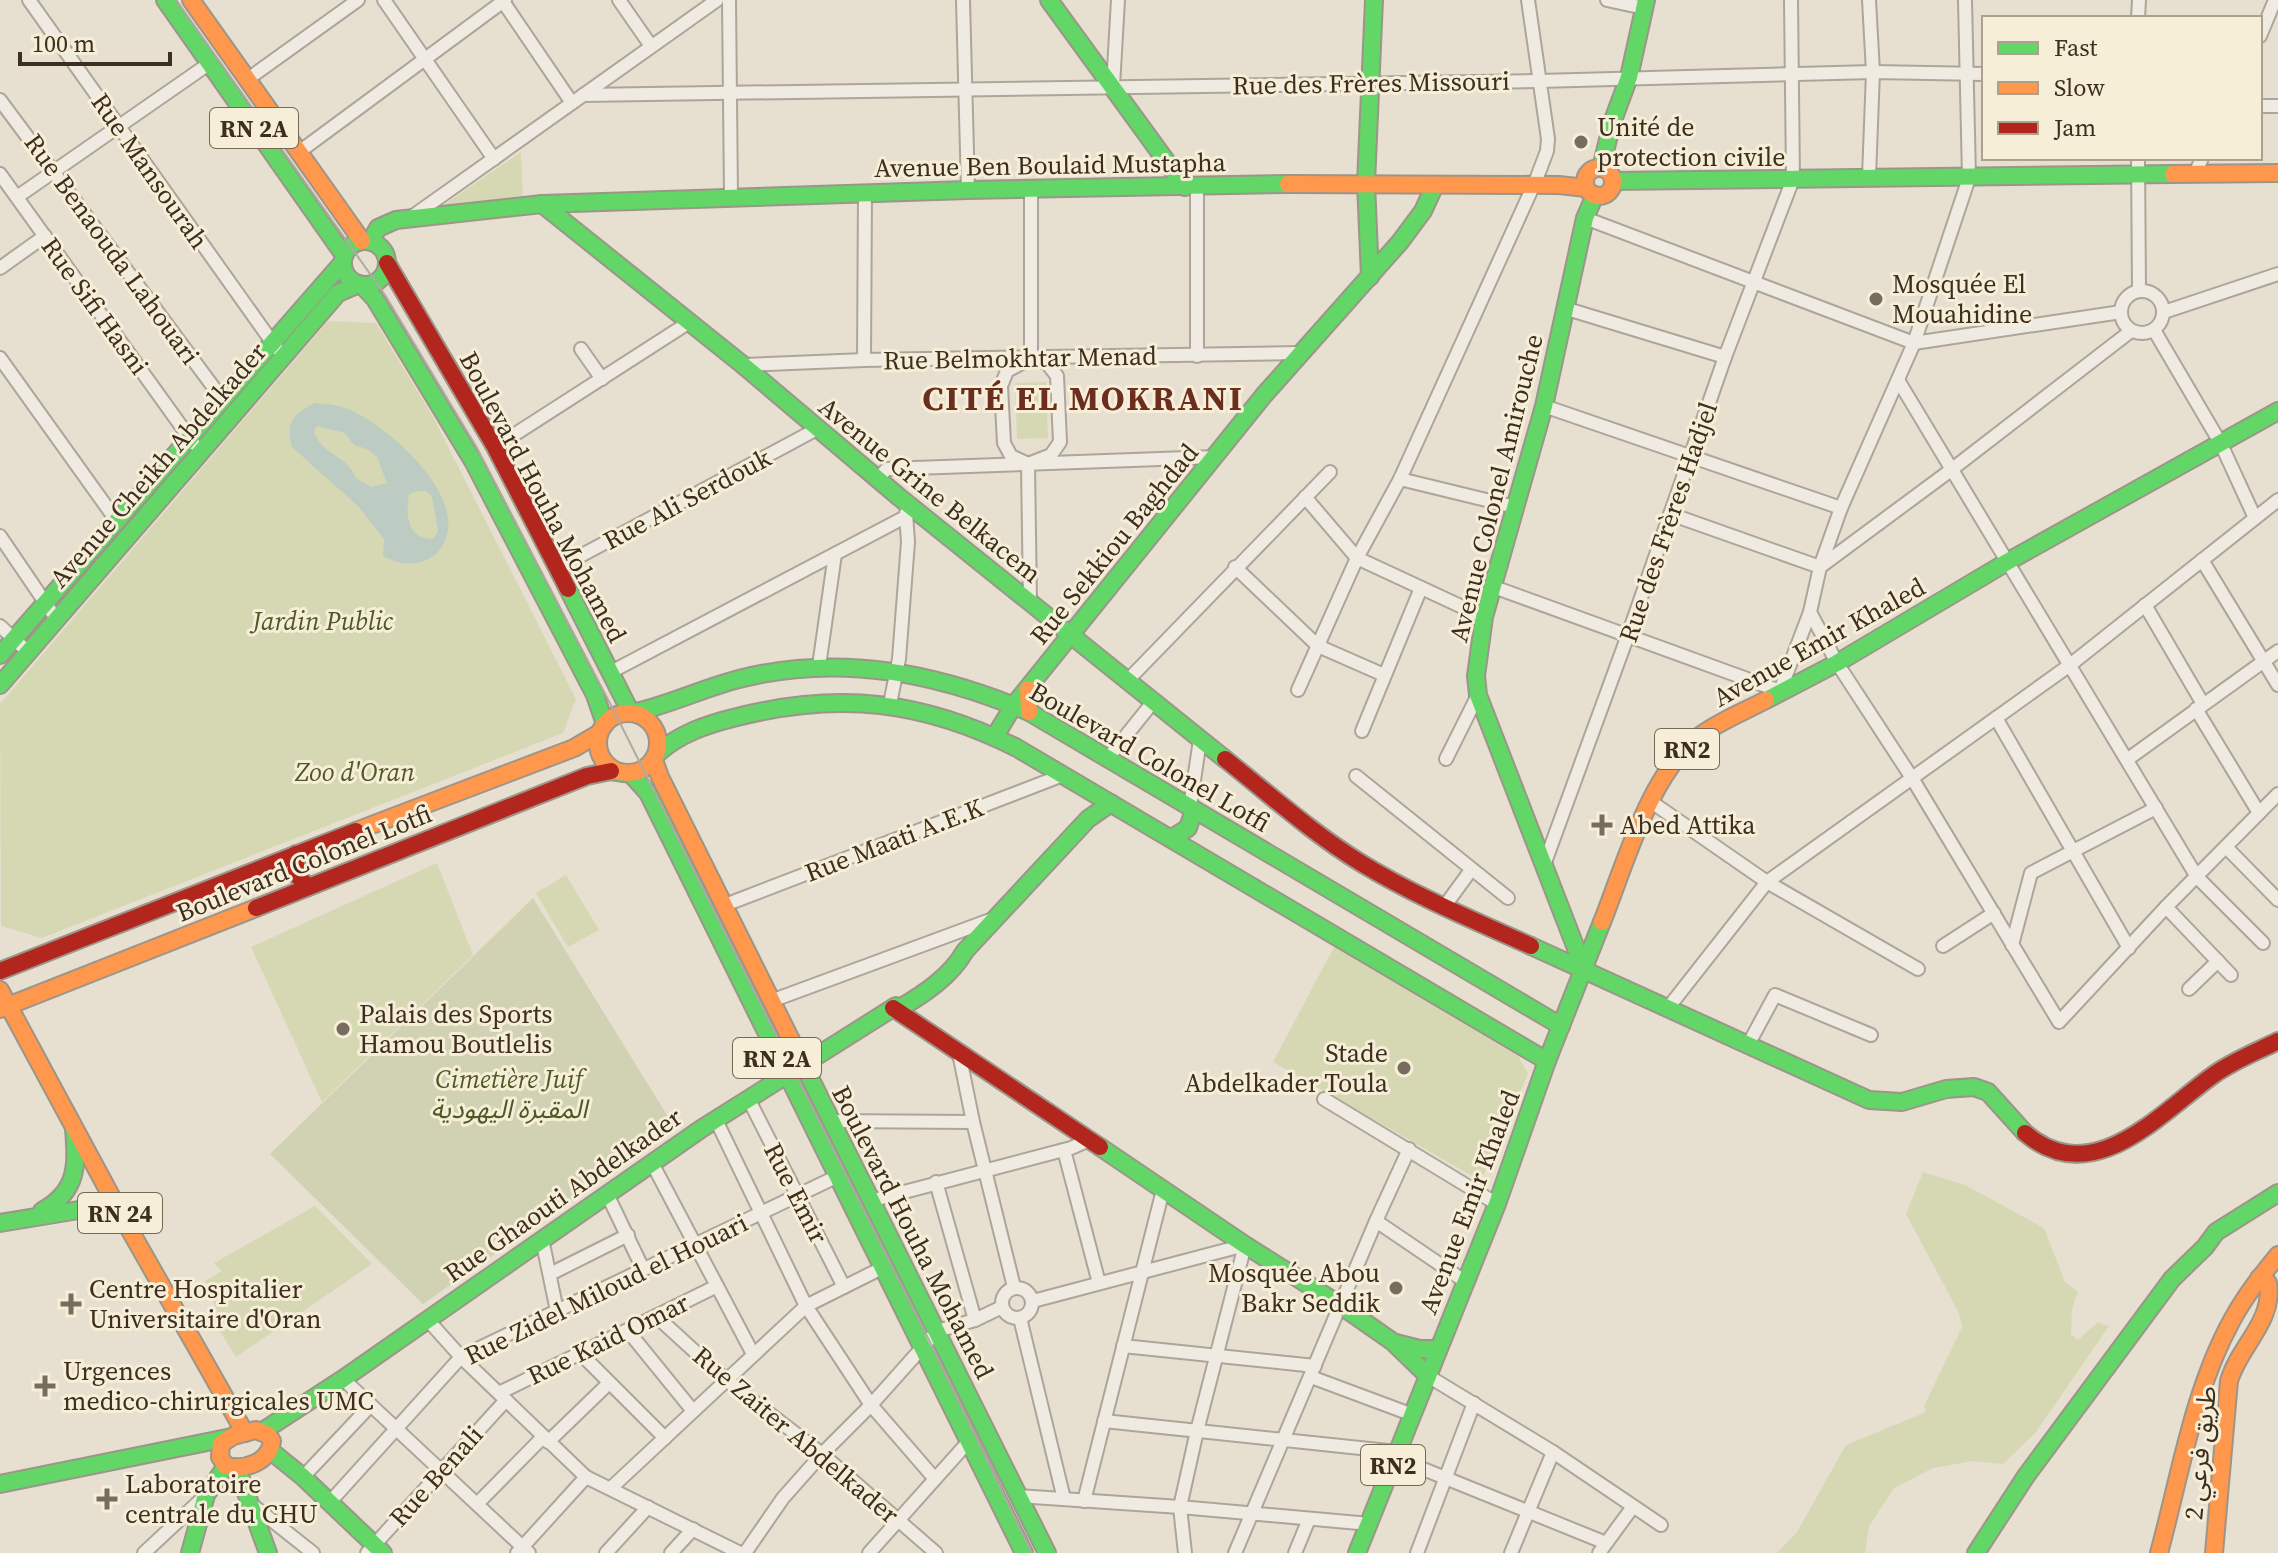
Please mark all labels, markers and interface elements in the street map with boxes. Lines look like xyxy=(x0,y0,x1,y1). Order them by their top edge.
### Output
scale bar xyxy=(20,16,170,66)
legend xyxy=(1982,16,2262,160)
text: 100 m xyxy=(32,27,95,60)
text: Fast xyxy=(2054,31,2098,64)
street label: Rue des Frères Missouri xyxy=(1232,63,1510,103)
text: Slow xyxy=(2054,71,2105,104)
street label: Rue Mansourah xyxy=(83,86,217,256)
road number: RN 2A xyxy=(210,108,298,148)
place label: Unité de protection civile xyxy=(1597,109,1786,175)
text: Jam xyxy=(2053,111,2096,144)
street label: Rue Benaouda Lahouari xyxy=(16,126,208,372)
marker: Unité de protection civile xyxy=(1572,133,1590,151)
street label: Avenue Ben Boulaid Mustapha xyxy=(874,144,1227,186)
street label: Rue Sifi Hasni xyxy=(33,230,157,382)
place label: Mosquée El Mouahidine xyxy=(1892,266,2032,332)
marker: Mosquée El Mouahidine xyxy=(1867,290,1885,308)
street label: Avenue Colonel Amirouche xyxy=(1440,330,1552,646)
street label: Avenue Cheikh Abdelkader xyxy=(41,334,275,596)
street label: Rue Belmokhtar Menad xyxy=(883,338,1157,378)
street label: Boulevard Houha Mohamed xyxy=(451,345,635,649)
district label: CITÉ EL MOKRANI xyxy=(922,375,1244,421)
street label: Avenue Grine Belkacem xyxy=(811,389,1049,591)
street label: Rue des Frères Hadjel xyxy=(1610,397,1726,647)
street label: Rue Sekkiou Baghdad xyxy=(1022,436,1207,652)
street label: Rue Ali Serdouk xyxy=(597,439,778,558)
street label: Avenue Emir Khaled xyxy=(1707,569,1932,715)
park label: Jardin Public xyxy=(250,603,394,639)
street label: Boulevard Colonel Lotfi xyxy=(1023,673,1277,841)
road number: RN2 xyxy=(1655,729,1719,769)
park label: Zoo d'Oran xyxy=(294,754,415,790)
street label: Rue Maati A.E.K xyxy=(800,789,989,891)
street label: Boulevard Colonel Lotfi xyxy=(171,795,437,931)
place label: Abed Attika xyxy=(1620,807,1756,843)
marker: Abed Attika xyxy=(1591,814,1613,836)
place label: Palais des Sports Hamou Boutlelis xyxy=(359,996,552,1062)
marker: Palais des Sports Hamou Boutlelis xyxy=(334,1020,352,1038)
place label: Stade Abdelkader Toula xyxy=(1184,1035,1389,1101)
road number: RN 2A xyxy=(733,1038,821,1078)
marker: Stade Abdelkader Toula xyxy=(1395,1059,1413,1077)
park label: Cimetière Juif المقبرة اليهودية xyxy=(431,1061,590,1127)
street label: Boulevard Houha Mohamed xyxy=(823,1079,1003,1385)
street label: Avenue Emir Khaled xyxy=(1410,1085,1528,1319)
street label: Rue Ghaouti Abdelkader xyxy=(437,1099,689,1291)
street label: Rue Emir xyxy=(755,1136,837,1250)
road number: RN 24 xyxy=(78,1193,162,1233)
street label: Rue Zidel Miloud el Houari xyxy=(458,1205,754,1373)
place label: Mosquée Abou Bakr Seddik xyxy=(1208,1255,1381,1321)
place label: Centre Hospitalier Universitaire d'Oran xyxy=(89,1271,322,1337)
marker: Mosquée Abou Bakr Seddik xyxy=(1387,1279,1405,1297)
street label: Rue Kaid Omar xyxy=(521,1284,695,1394)
marker: Centre Hospitalier Universitaire d'Oran xyxy=(60,1293,82,1315)
street label: Rue Zaiter Abdelkader xyxy=(685,1338,907,1532)
place label: Urgences medico-chirurgicales UMC xyxy=(63,1353,374,1419)
marker: Urgences medico-chirurgicales UMC xyxy=(34,1375,56,1397)
street label: طريق فرعي 2 xyxy=(2175,1384,2227,1522)
street label: Rue Benali xyxy=(381,1418,491,1534)
road number: RN2 xyxy=(1361,1445,1425,1485)
place label: Laboratoire centrale du CHU xyxy=(125,1466,318,1532)
marker: Laboratoire centrale du CHU xyxy=(96,1488,118,1510)

